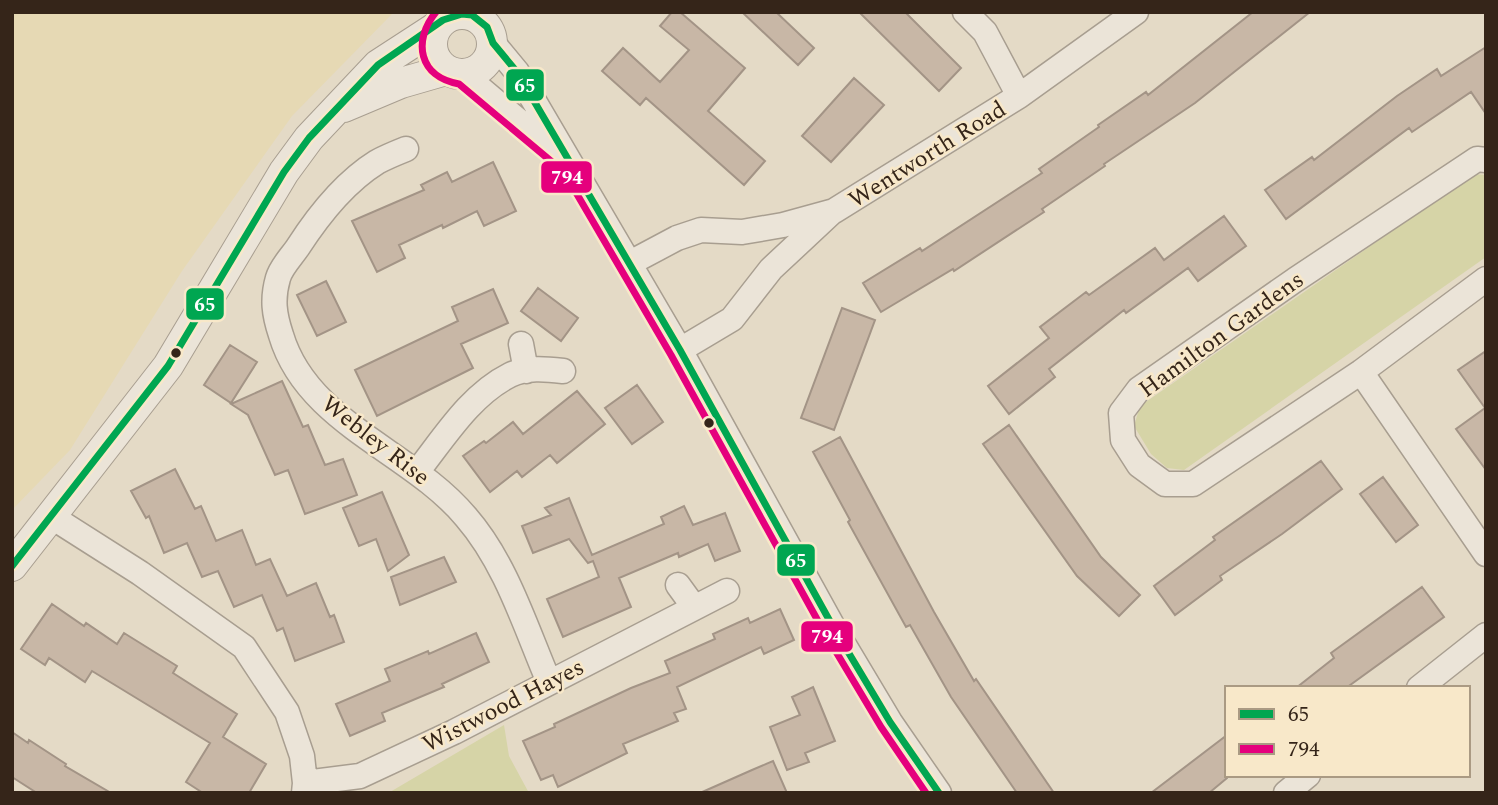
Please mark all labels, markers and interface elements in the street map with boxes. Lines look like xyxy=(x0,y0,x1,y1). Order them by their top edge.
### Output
line badge: 65 xyxy=(505,68,545,102)
text: 65 xyxy=(514,72,536,101)
street label: Wentworth Road xyxy=(842,92,1014,218)
line badge: 794 xyxy=(540,160,593,194)
text: 794 xyxy=(551,164,583,193)
street label: Hamilton Gardens xyxy=(1131,262,1312,407)
line badge: 65 xyxy=(185,287,225,321)
text: 65 xyxy=(194,291,216,320)
unlabelled marker xyxy=(169,346,183,360)
street label: Webley Rise xyxy=(313,387,438,495)
unlabelled marker xyxy=(702,416,716,430)
line badge: 65 xyxy=(776,543,816,577)
text: 65 xyxy=(785,547,807,576)
line badge: 794 xyxy=(800,620,854,653)
text: 794 xyxy=(811,623,843,652)
street label: Wistwood Hayes xyxy=(416,650,591,762)
legend xyxy=(1225,686,1470,777)
text: 65 xyxy=(1288,699,1309,731)
text: 794 xyxy=(1288,734,1320,766)

